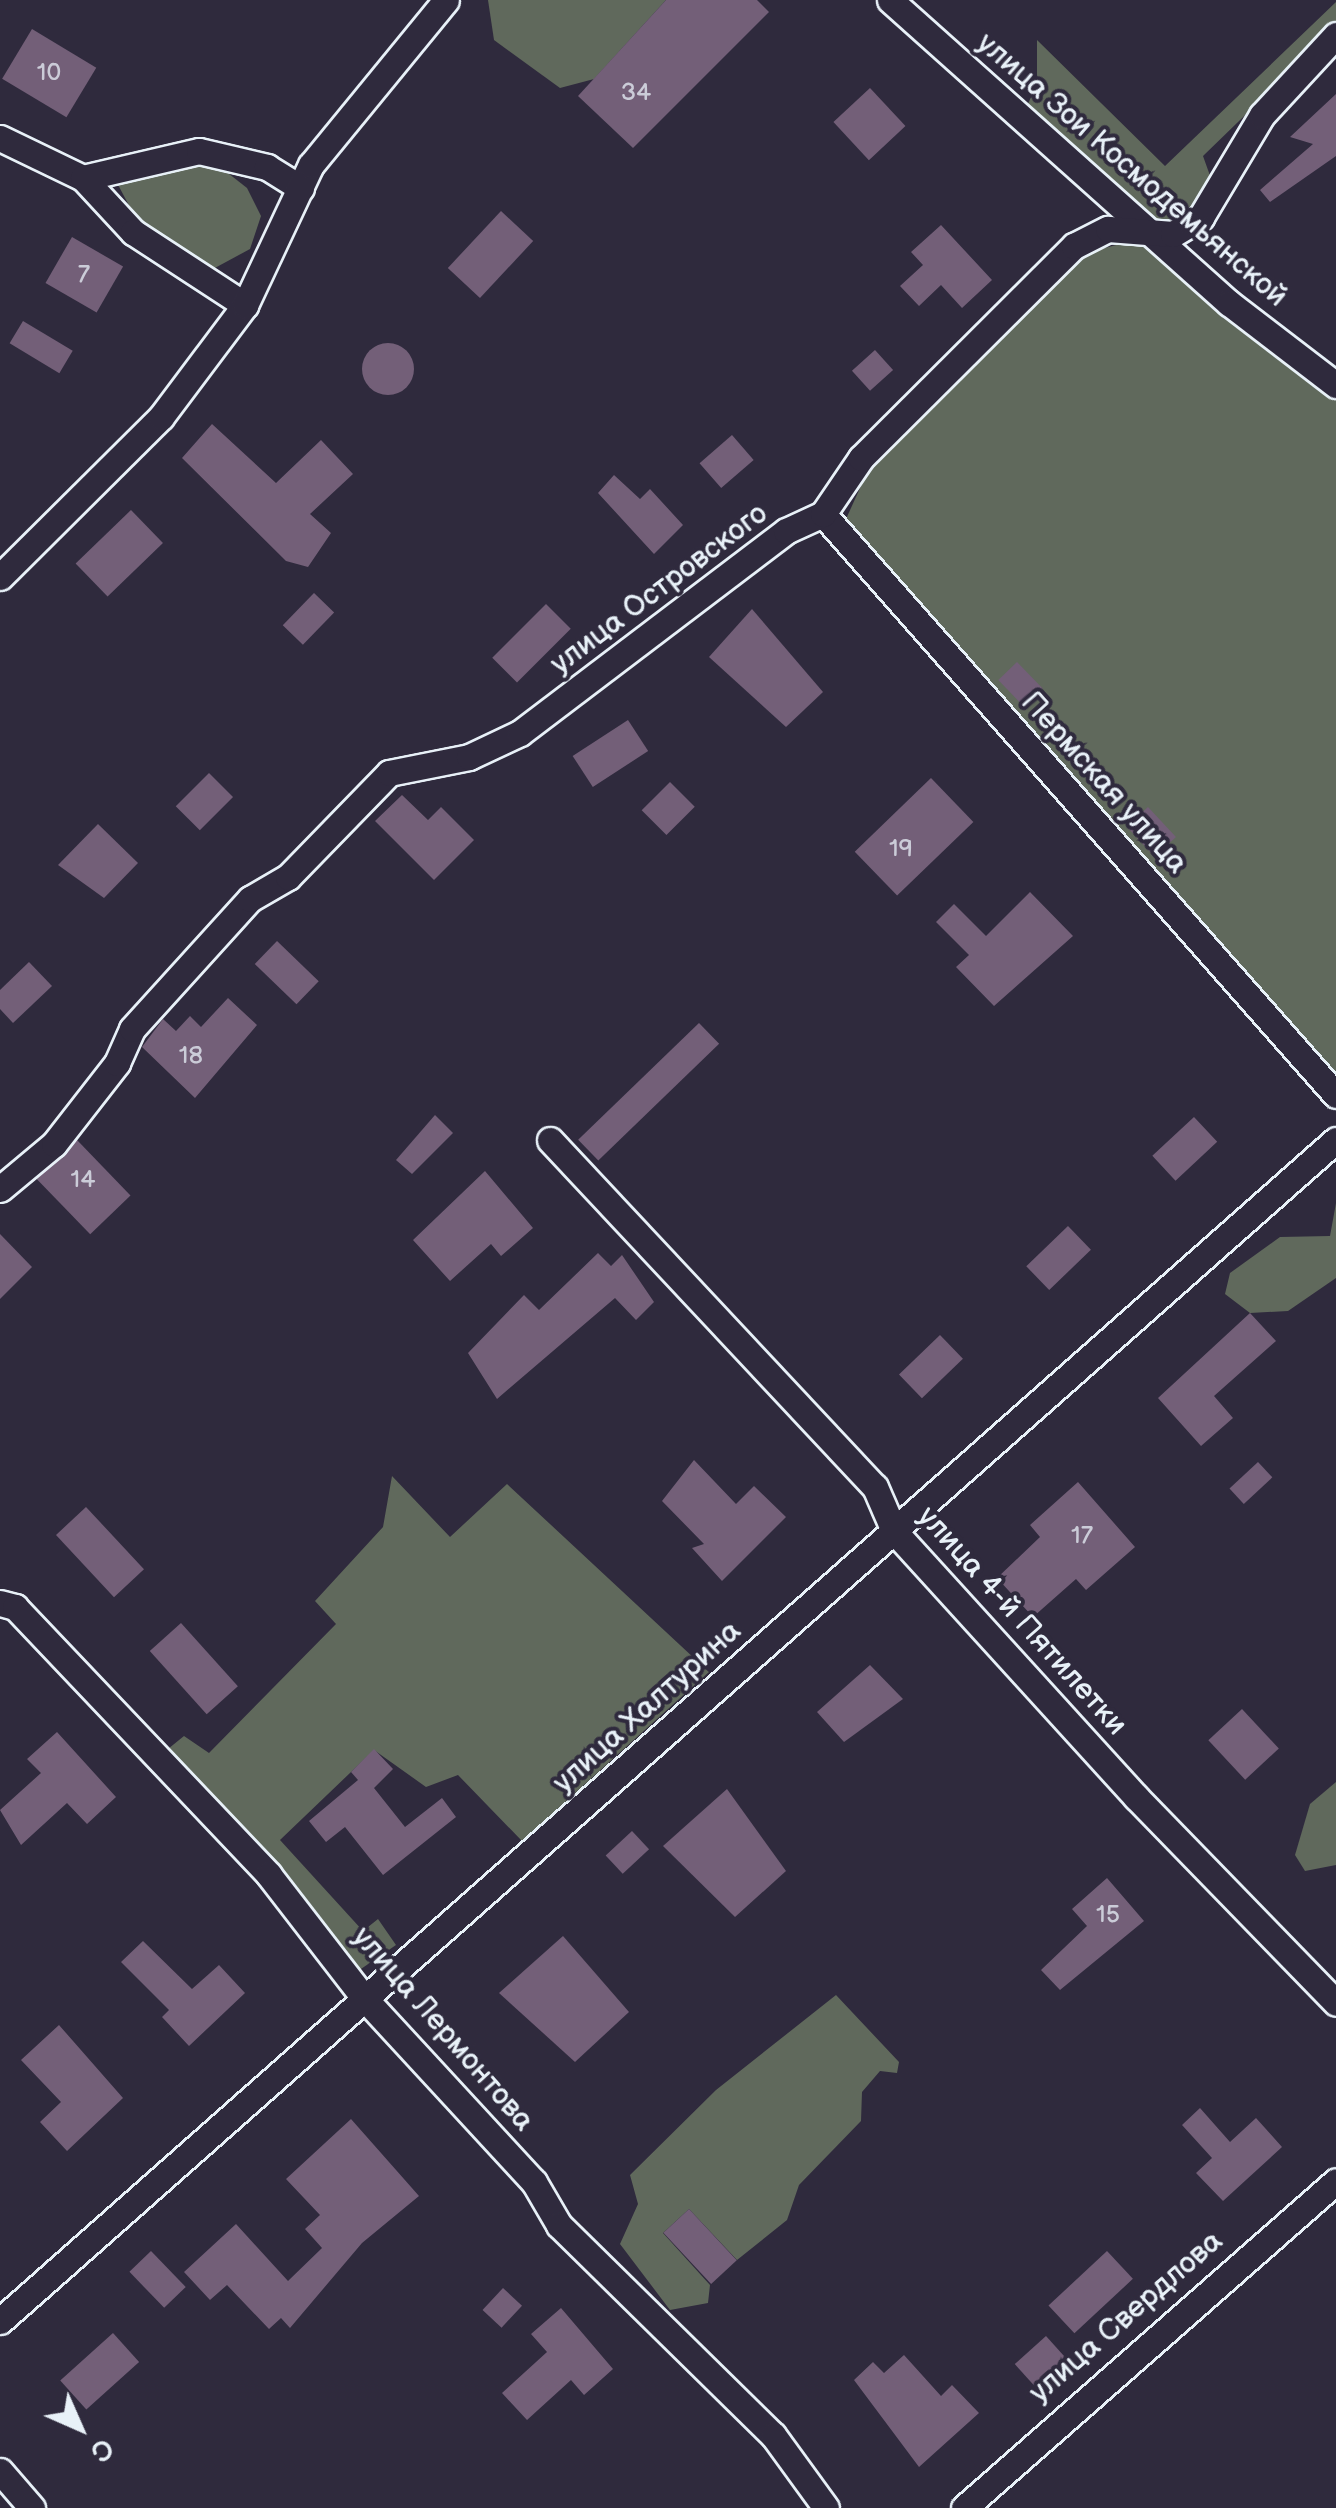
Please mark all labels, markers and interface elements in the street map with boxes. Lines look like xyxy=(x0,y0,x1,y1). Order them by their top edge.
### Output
street label: улица Зои Космодемьянской xyxy=(969,25,1295,315)
house number: 10 xyxy=(37,58,61,88)
house number: 34 xyxy=(621,78,651,108)
house number: 7 xyxy=(78,260,90,290)
street label: улица Островского xyxy=(544,496,774,682)
street label: Пермская улица xyxy=(1013,685,1195,881)
house number: 19 xyxy=(889,834,913,864)
house number: 18 xyxy=(179,1041,203,1071)
house number: 14 xyxy=(71,1165,95,1195)
street label: улица 4-й Пятилетки xyxy=(910,1499,1134,1743)
house number: 17 xyxy=(1071,1521,1093,1551)
street label: улица Халтурина xyxy=(546,1613,748,1801)
house number: 15 xyxy=(1096,1900,1120,1930)
street label: улица Лермонтова xyxy=(345,1920,541,2138)
street label: улица Свердлова xyxy=(1022,2223,1230,2411)
north arrow xyxy=(30,2378,130,2478)
text: С xyxy=(83,2431,120,2468)

